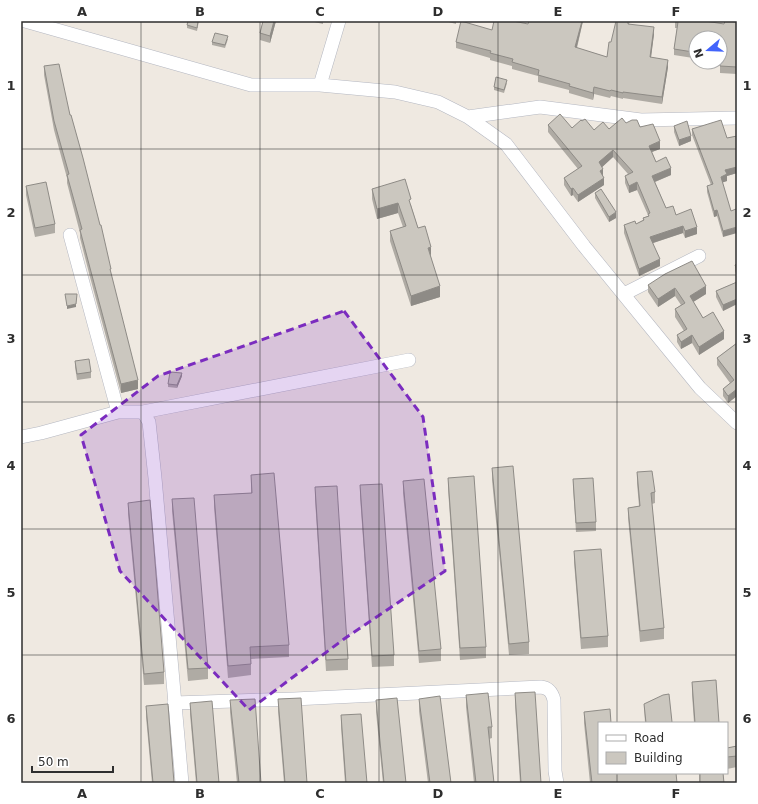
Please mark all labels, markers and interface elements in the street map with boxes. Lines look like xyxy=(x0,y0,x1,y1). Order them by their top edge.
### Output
text: A xyxy=(77,4,87,19)
text: B xyxy=(195,4,205,19)
text: C xyxy=(315,4,325,19)
text: D xyxy=(433,4,444,19)
text: E xyxy=(554,4,562,19)
text: F xyxy=(672,4,680,19)
north arrow xyxy=(688,30,728,70)
text: N xyxy=(691,47,707,60)
text: 1 xyxy=(6,78,16,93)
text: 1 xyxy=(742,78,752,93)
text: 2 xyxy=(6,205,16,220)
text: 2 xyxy=(742,205,752,220)
text: 3 xyxy=(6,331,16,346)
text: 3 xyxy=(742,331,752,346)
text: 4 xyxy=(6,458,16,473)
text: 4 xyxy=(742,458,752,473)
text: 5 xyxy=(6,585,16,600)
text: 5 xyxy=(742,585,752,600)
text: 6 xyxy=(6,711,16,726)
text: 6 xyxy=(742,711,752,726)
legend xyxy=(598,722,728,774)
text: Road xyxy=(634,731,664,745)
scale bar xyxy=(32,748,113,774)
text: Building xyxy=(634,751,683,765)
text: 50 m xyxy=(38,755,69,769)
text: A xyxy=(77,786,87,801)
text: B xyxy=(195,786,205,801)
text: C xyxy=(315,786,325,801)
text: D xyxy=(433,786,444,801)
text: E xyxy=(554,786,562,801)
text: F xyxy=(672,786,680,801)

